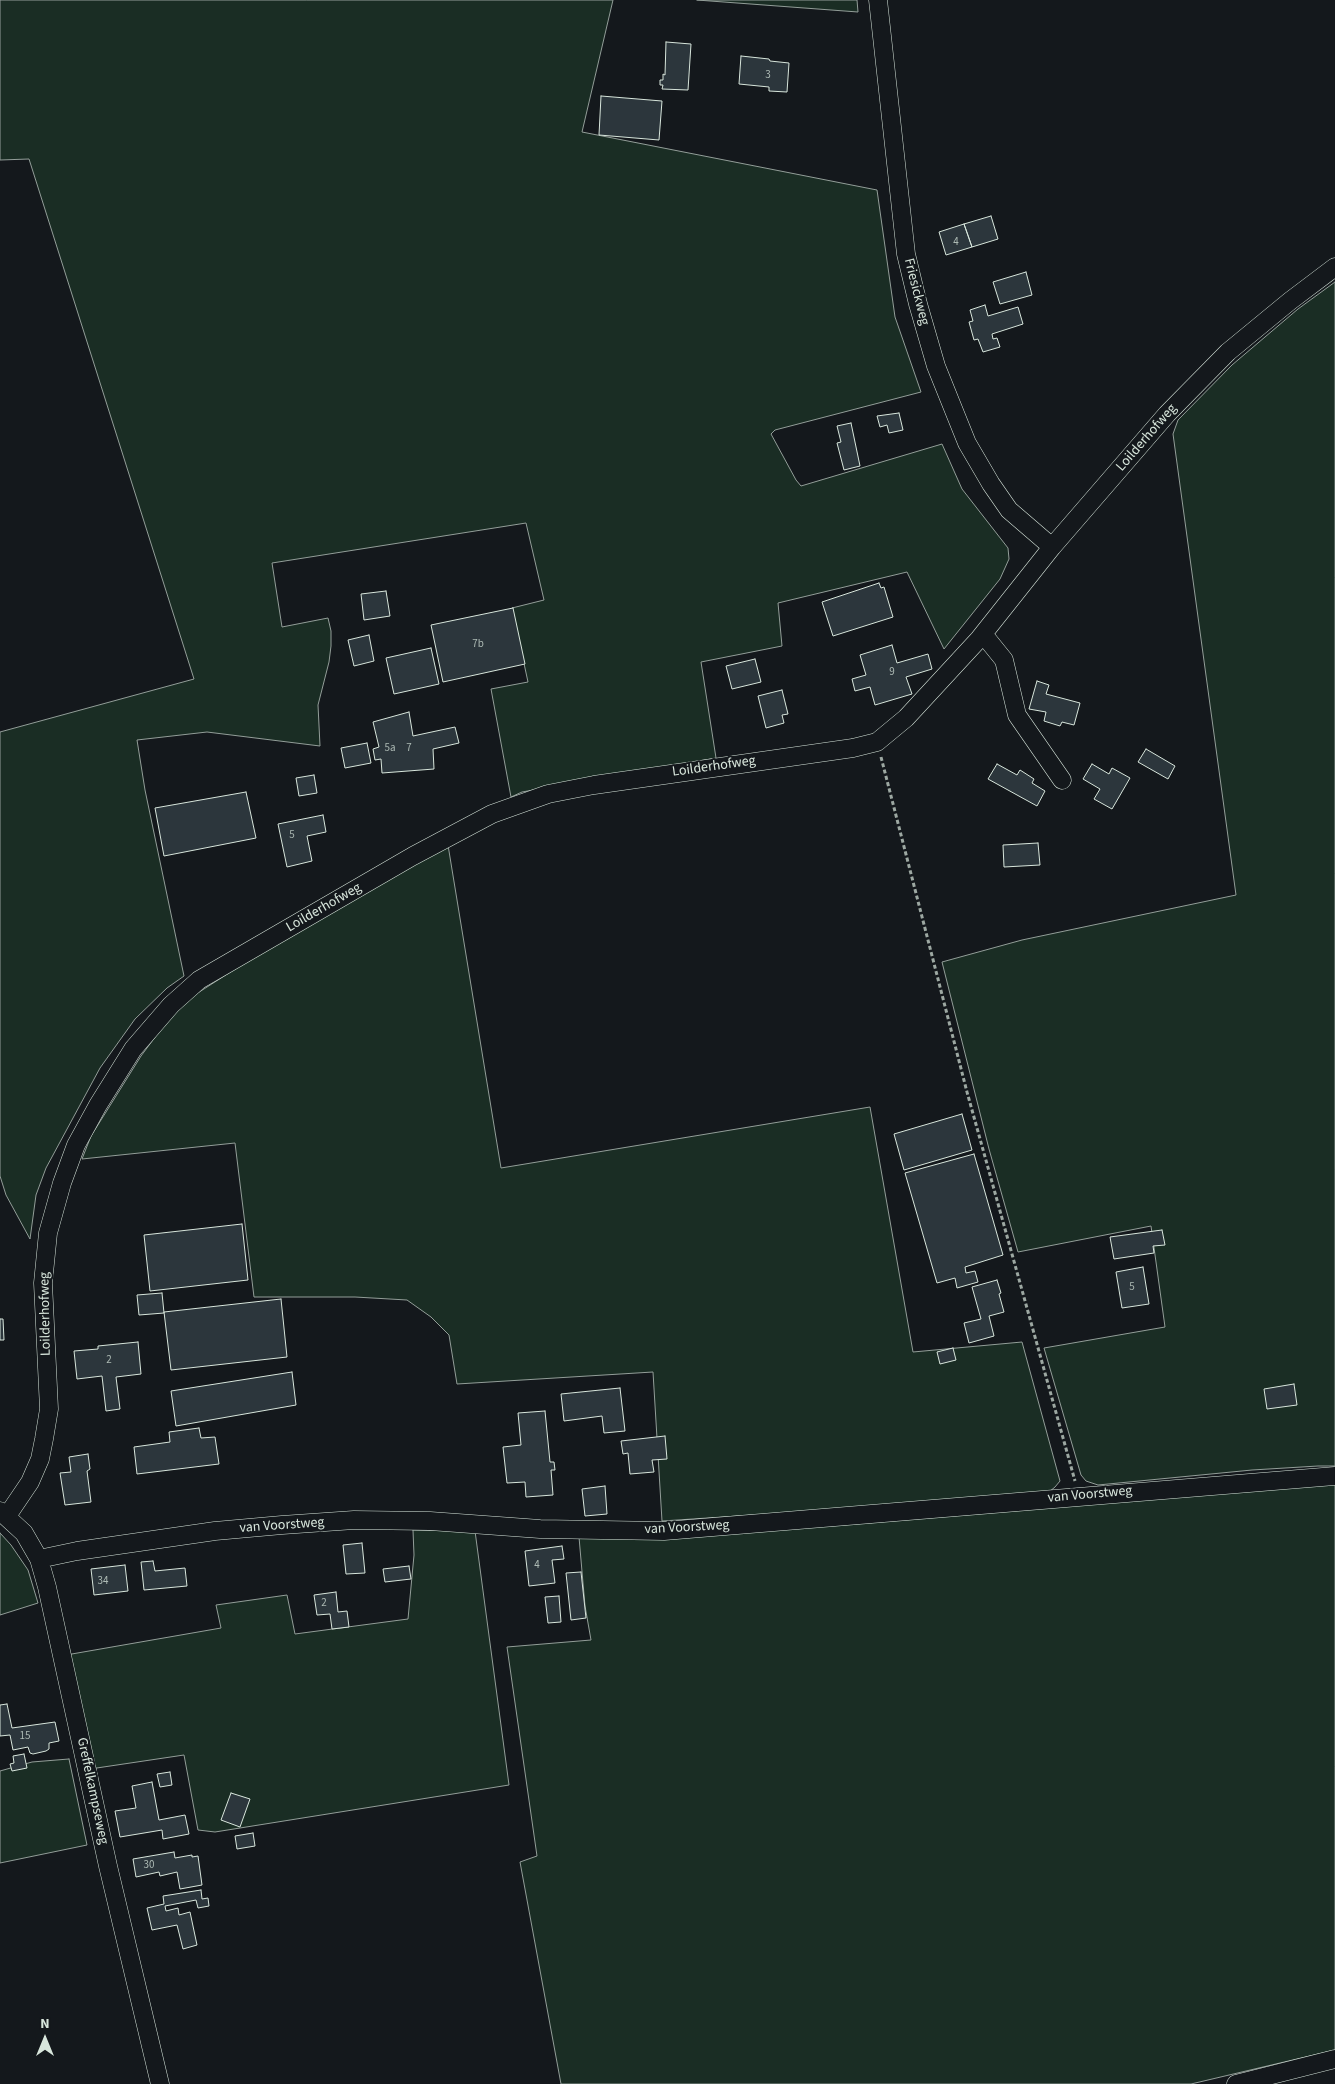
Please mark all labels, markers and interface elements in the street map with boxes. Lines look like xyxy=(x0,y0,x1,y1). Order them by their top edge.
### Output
house number: 3 xyxy=(765,69,771,83)
house number: 4 xyxy=(953,236,959,250)
street label: Friesickweg xyxy=(900,257,932,327)
street label: Loilderhofweg xyxy=(1113,401,1181,475)
house number: 7b xyxy=(472,638,484,652)
house number: 9 xyxy=(889,666,895,680)
house number: 5a xyxy=(384,742,396,756)
house number: 7 xyxy=(406,742,412,756)
street label: Loilderhofweg xyxy=(671,753,757,781)
house number: 5 xyxy=(289,829,295,843)
street label: Loilderhofweg xyxy=(283,880,365,936)
street label: Loilderhofweg xyxy=(37,1272,55,1356)
house number: 5 xyxy=(1129,1281,1135,1295)
house number: 2 xyxy=(106,1354,112,1368)
street label: van Voorstweg xyxy=(1047,1483,1133,1507)
street label: van Voorstweg xyxy=(239,1515,325,1537)
street label: van Voorstweg xyxy=(644,1517,730,1539)
house number: 4 xyxy=(534,1559,540,1573)
house number: 34 xyxy=(98,1575,108,1589)
house number: 2 xyxy=(321,1597,327,1611)
house number: 15 xyxy=(20,1730,30,1744)
street label: Greffelkampseweg xyxy=(72,1736,112,1846)
house number: 30 xyxy=(144,1859,154,1873)
north arrow xyxy=(20,2014,70,2064)
text: N xyxy=(40,2014,50,2034)

